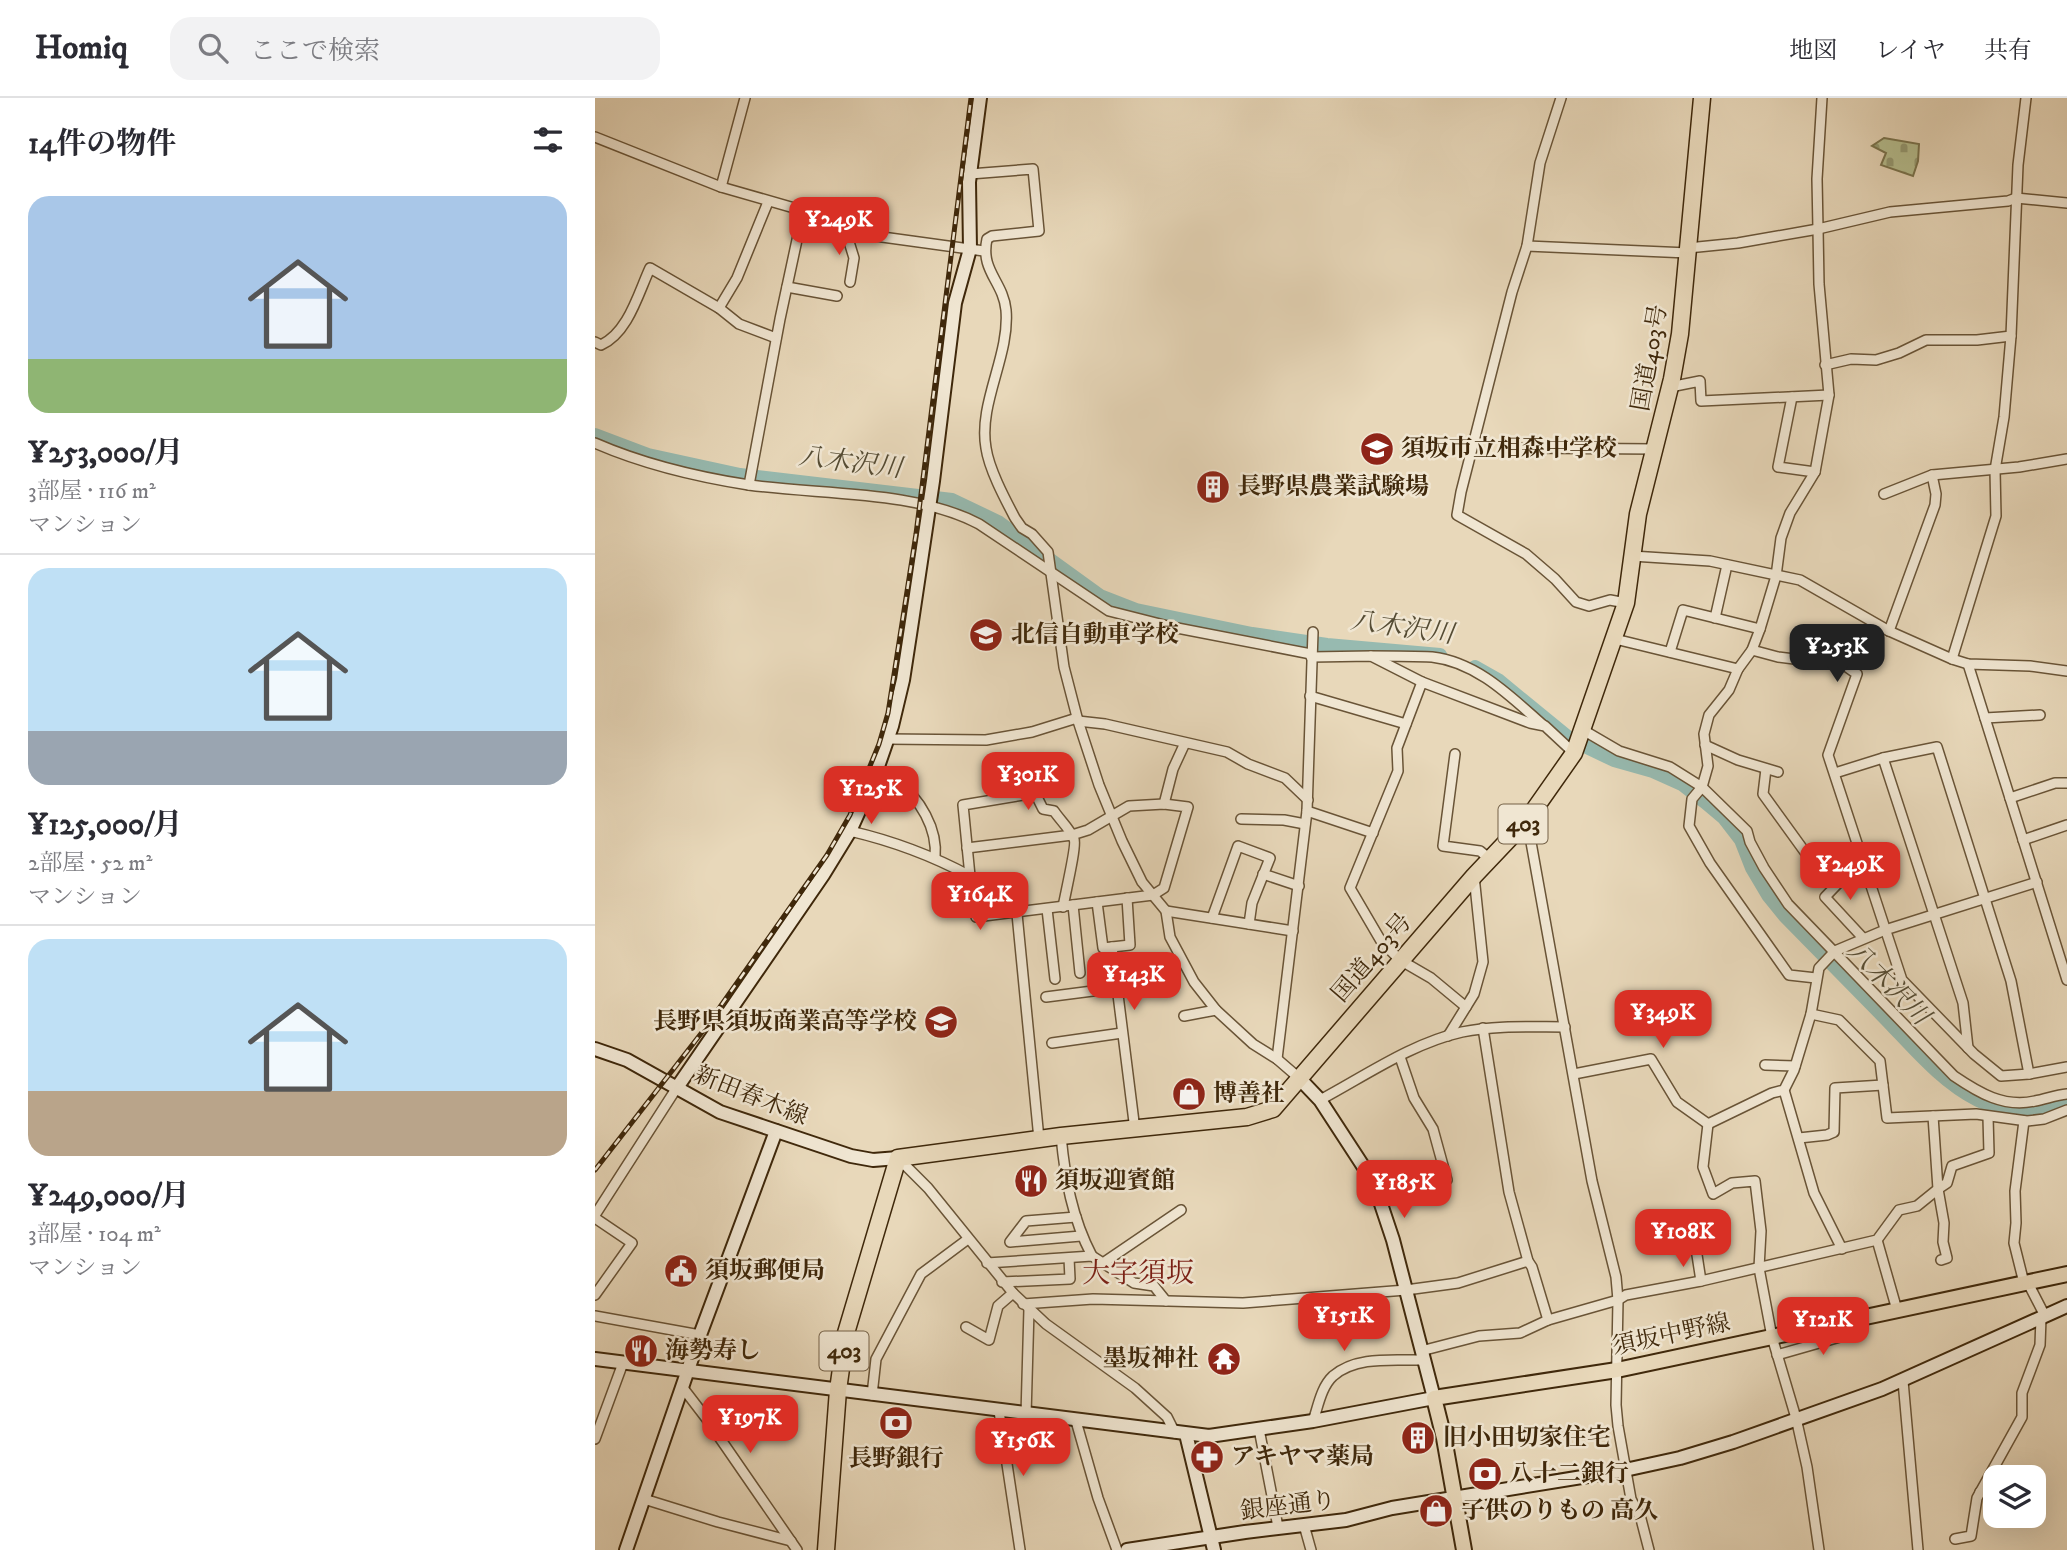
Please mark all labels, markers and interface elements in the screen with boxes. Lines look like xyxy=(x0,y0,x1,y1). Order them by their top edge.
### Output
search box xyxy=(170,17,660,80)
text: Homiq xyxy=(35,28,128,69)
icon: search xyxy=(194,29,232,67)
text: ここで検索 xyxy=(250,35,380,68)
text: 地図 xyxy=(1789,36,1837,66)
text: レイヤ xyxy=(1875,36,1946,66)
text: 共有 xyxy=(1984,36,2032,66)
icon: filters xyxy=(529,121,567,159)
text: 14件の物件 xyxy=(28,126,176,163)
pin: ¥249K xyxy=(790,198,888,257)
text: ¥249K xyxy=(805,205,873,234)
icon: home xyxy=(235,241,361,367)
street label: 国道403号 xyxy=(1626,302,1674,414)
school or university icon: 須坂市立相森中学校 xyxy=(1358,430,1396,468)
place label: 須坂市立相森中学校 xyxy=(1401,434,1617,464)
text: ¥253,000/月 xyxy=(28,435,183,472)
water label: 八木沢川 xyxy=(796,440,907,486)
building icon: 長野県農業試験場 xyxy=(1194,468,1232,506)
place label: 長野県農業試験場 xyxy=(1237,472,1429,502)
text: 3部屋 · 116 m² xyxy=(28,477,156,506)
text: マンション xyxy=(28,511,142,540)
water label: 八木沢川 xyxy=(1348,604,1459,652)
icon: home xyxy=(235,613,361,739)
school or university icon: 北信自動車学校 xyxy=(967,616,1005,654)
place label: 北信自動車学校 xyxy=(1011,620,1179,650)
pin: ¥253K xyxy=(1788,624,1886,684)
text: ¥253K xyxy=(1806,632,1868,661)
pin: ¥301K xyxy=(979,752,1077,812)
text: ¥301K xyxy=(998,760,1058,789)
pin: ¥125K xyxy=(822,766,920,826)
text: ¥125K xyxy=(840,774,902,803)
road number: 403 xyxy=(1499,804,1548,844)
text: ¥125,000/月 xyxy=(28,807,182,844)
pin: ¥249K xyxy=(1801,842,1899,902)
text: 2部屋 · 52 m² xyxy=(28,849,152,878)
text: ¥249K xyxy=(1816,850,1884,879)
pin: ¥164K xyxy=(931,872,1029,932)
text: ¥164K xyxy=(947,880,1013,909)
text: マンション xyxy=(28,883,142,912)
street label: 国道403号 xyxy=(1325,908,1419,1008)
water label: 八木沢川 xyxy=(1840,936,1939,1035)
pin: ¥143K xyxy=(1085,953,1183,1012)
text: ¥143K xyxy=(1103,960,1165,989)
icon: home xyxy=(235,984,361,1110)
pin: ¥349K xyxy=(1614,990,1712,1050)
text: ¥349K xyxy=(1631,998,1695,1027)
school or university icon: 長野県須坂商業高等学校 xyxy=(922,1003,960,1041)
place label: 長野県須坂商業高等学校 xyxy=(653,1007,917,1037)
street label: 新田春木線 xyxy=(690,1060,812,1132)
shop icon: 博善社 xyxy=(1170,1075,1208,1113)
place label: 博善社 xyxy=(1213,1079,1285,1109)
pin: ¥185K xyxy=(1355,1160,1453,1220)
restaurant icon: 須坂迎賓館 xyxy=(1012,1162,1050,1200)
place label: 須坂迎賓館 xyxy=(1055,1166,1175,1196)
text: ¥185K xyxy=(1373,1168,1435,1197)
text: ¥249,000/月 xyxy=(28,1178,190,1215)
pin: ¥108K xyxy=(1634,1210,1732,1269)
text: ¥108K xyxy=(1651,1217,1715,1246)
text: 3部屋 · 104 m² xyxy=(28,1220,161,1249)
public building icon: 須坂郵便局 xyxy=(662,1252,700,1290)
text: マンション xyxy=(28,1254,142,1283)
place label: 須坂郵便局 xyxy=(705,1256,825,1286)
district label: 大字須坂 xyxy=(1082,1256,1194,1291)
pin: ¥151K xyxy=(1295,1294,1393,1353)
pin: ¥121K xyxy=(1774,1298,1872,1357)
text: ¥151K xyxy=(1314,1301,1374,1330)
text: ¥121K xyxy=(1793,1305,1853,1334)
street label: 須坂中野線 xyxy=(1609,1308,1733,1362)
restaurant icon: 海勢寿し xyxy=(622,1332,660,1370)
road number: 403 xyxy=(819,1332,869,1370)
place label: 海勢寿し xyxy=(665,1336,761,1366)
temple icon: 墨坂神社 xyxy=(1205,1340,1243,1378)
place label: 墨坂神社 xyxy=(1103,1344,1199,1374)
pin: ¥197K xyxy=(701,1396,799,1455)
text: ¥197K xyxy=(718,1403,782,1432)
bank icon: 長野銀行 xyxy=(877,1404,915,1442)
pin: ¥156K xyxy=(974,1418,1072,1478)
building icon: 旧小田切家住宅 xyxy=(1399,1419,1437,1457)
place label: 旧小田切家住宅 xyxy=(1443,1423,1611,1453)
text: ¥156K xyxy=(991,1426,1055,1455)
pharmacy icon: アキヤマ薬局 xyxy=(1188,1438,1226,1476)
place label: アキヤマ薬局 xyxy=(1231,1442,1374,1472)
place label: 長野銀行 xyxy=(848,1444,944,1474)
bank icon: 八十二銀行 xyxy=(1466,1455,1504,1493)
place label: 八十二銀行 xyxy=(1509,1459,1629,1489)
map controls xyxy=(1983,1465,2046,1528)
button: layers xyxy=(1983,1465,2046,1528)
street label: 銀座通り xyxy=(1239,1485,1337,1527)
shop icon: 子供のりもの 高久 xyxy=(1417,1492,1455,1530)
place label: 子供のりもの 高久 xyxy=(1461,1496,1658,1526)

